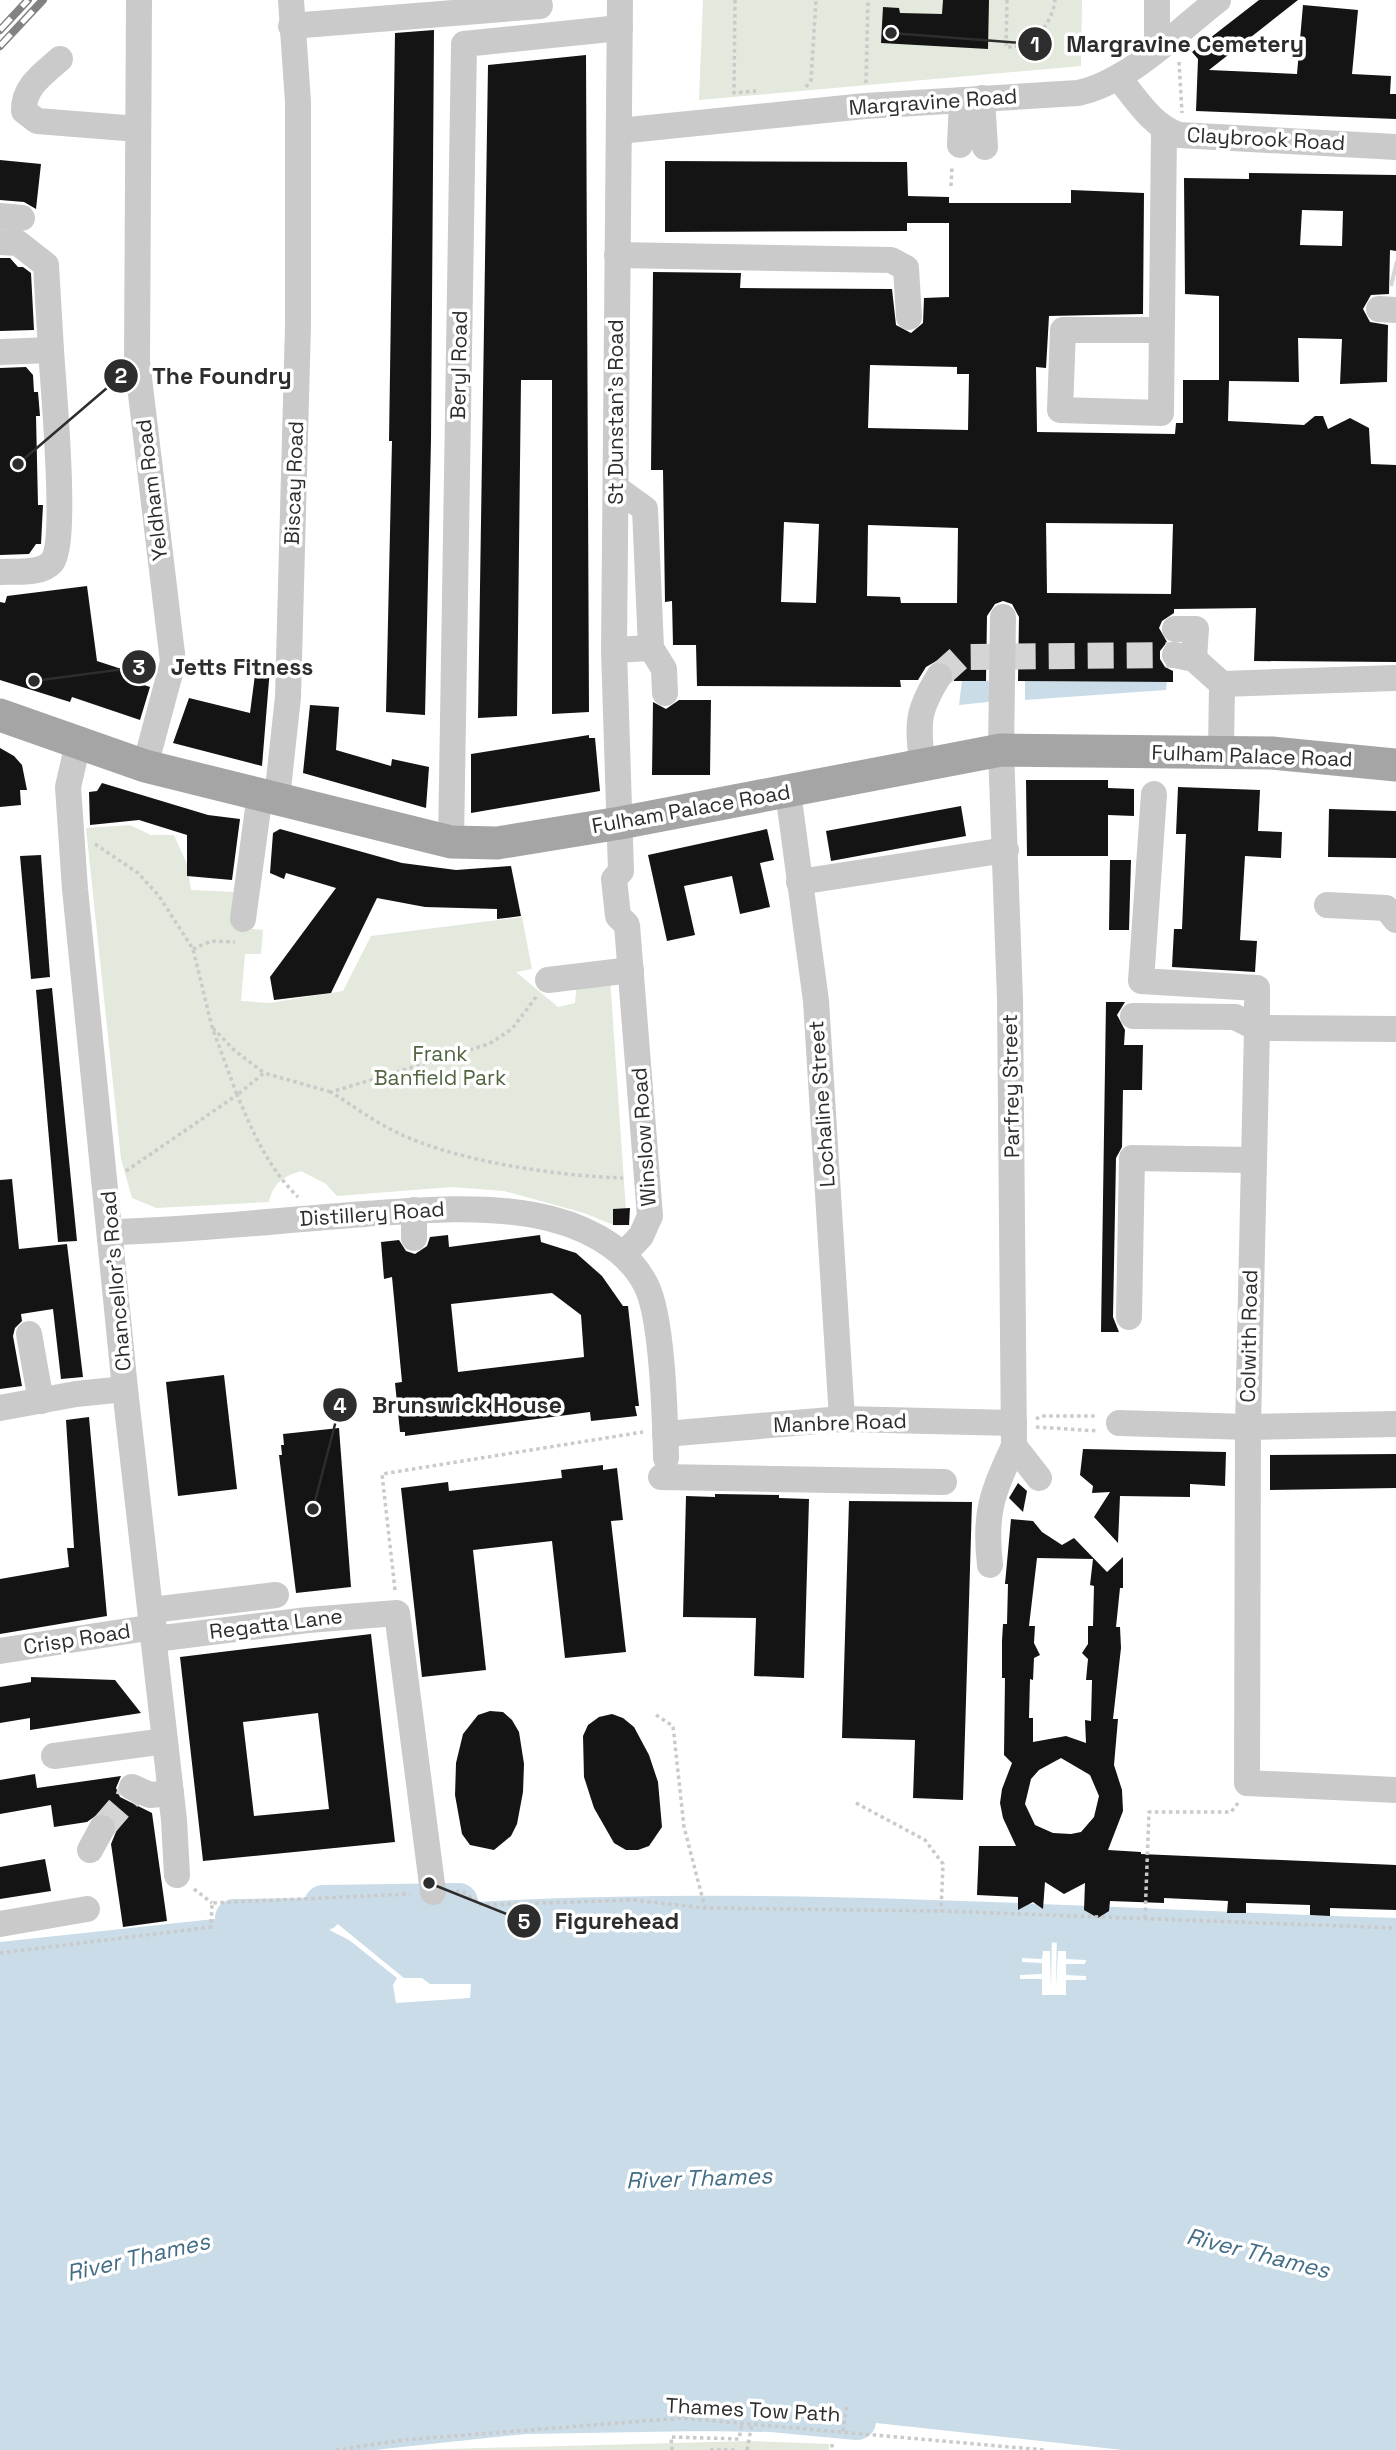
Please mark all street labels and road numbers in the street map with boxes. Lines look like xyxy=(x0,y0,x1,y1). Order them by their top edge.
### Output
street label: Margravine Road xyxy=(848,82,1018,121)
street label: Claybrook Road xyxy=(1186,121,1346,156)
street label: Beryl Road xyxy=(444,310,473,420)
street label: St Dunstan's Road xyxy=(602,319,629,505)
street label: Yeldham Road xyxy=(129,418,174,562)
street label: Biscay Road xyxy=(278,420,309,546)
street label: Fulham Palace Road xyxy=(1151,738,1353,773)
street label: Fulham Palace Road xyxy=(590,778,792,839)
street label: Parfrey Street xyxy=(996,1014,1025,1158)
street label: Lochaline Street xyxy=(802,1020,841,1188)
street label: Winslow Road xyxy=(625,1067,662,1207)
street label: Chancellor's Road xyxy=(94,1190,137,1372)
street label: Distillery Road xyxy=(299,1195,445,1232)
street label: Colwith Road xyxy=(1234,1269,1263,1403)
street label: Manbre Road xyxy=(773,1407,907,1438)
street label: Regatta Lane xyxy=(208,1602,344,1645)
street label: Crisp Road xyxy=(21,1617,132,1660)
street label: Thames Tow Path xyxy=(665,2391,841,2428)

